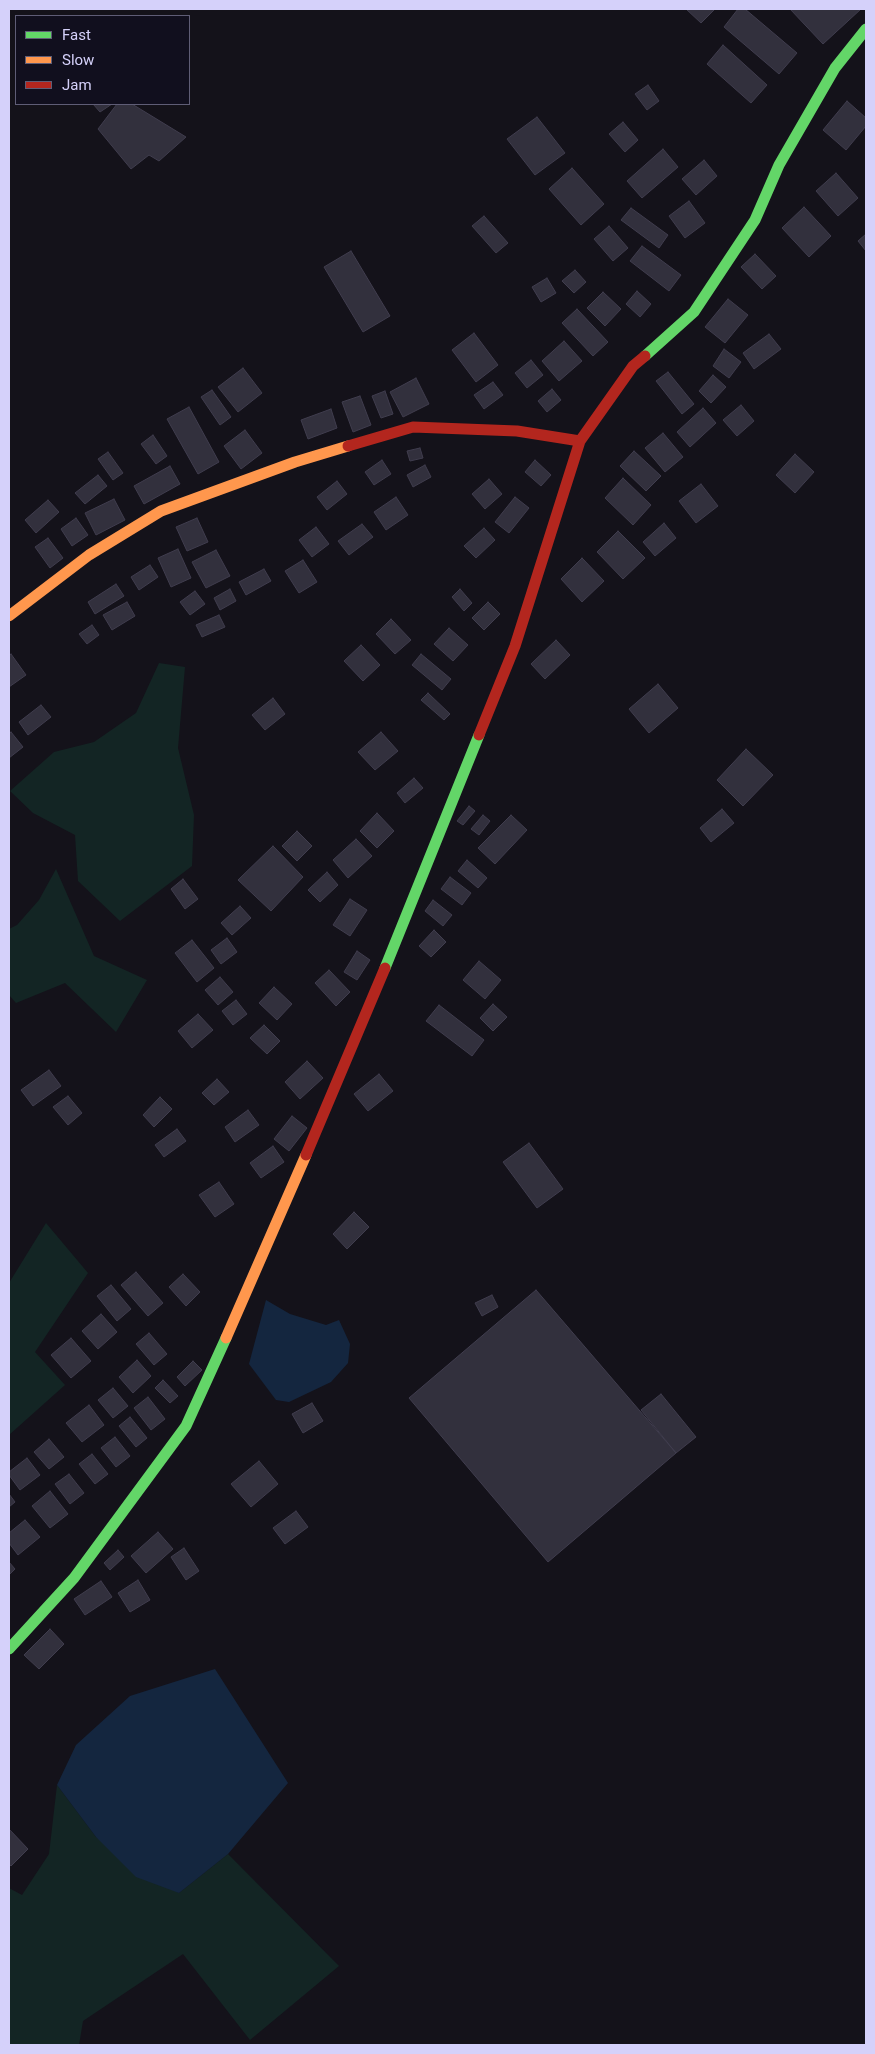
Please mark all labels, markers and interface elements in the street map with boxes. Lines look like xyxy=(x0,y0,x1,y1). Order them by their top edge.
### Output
legend xyxy=(15,15,190,105)
text: Fast xyxy=(62,26,91,44)
text: Slow xyxy=(62,51,94,69)
text: Jam xyxy=(62,76,92,94)

